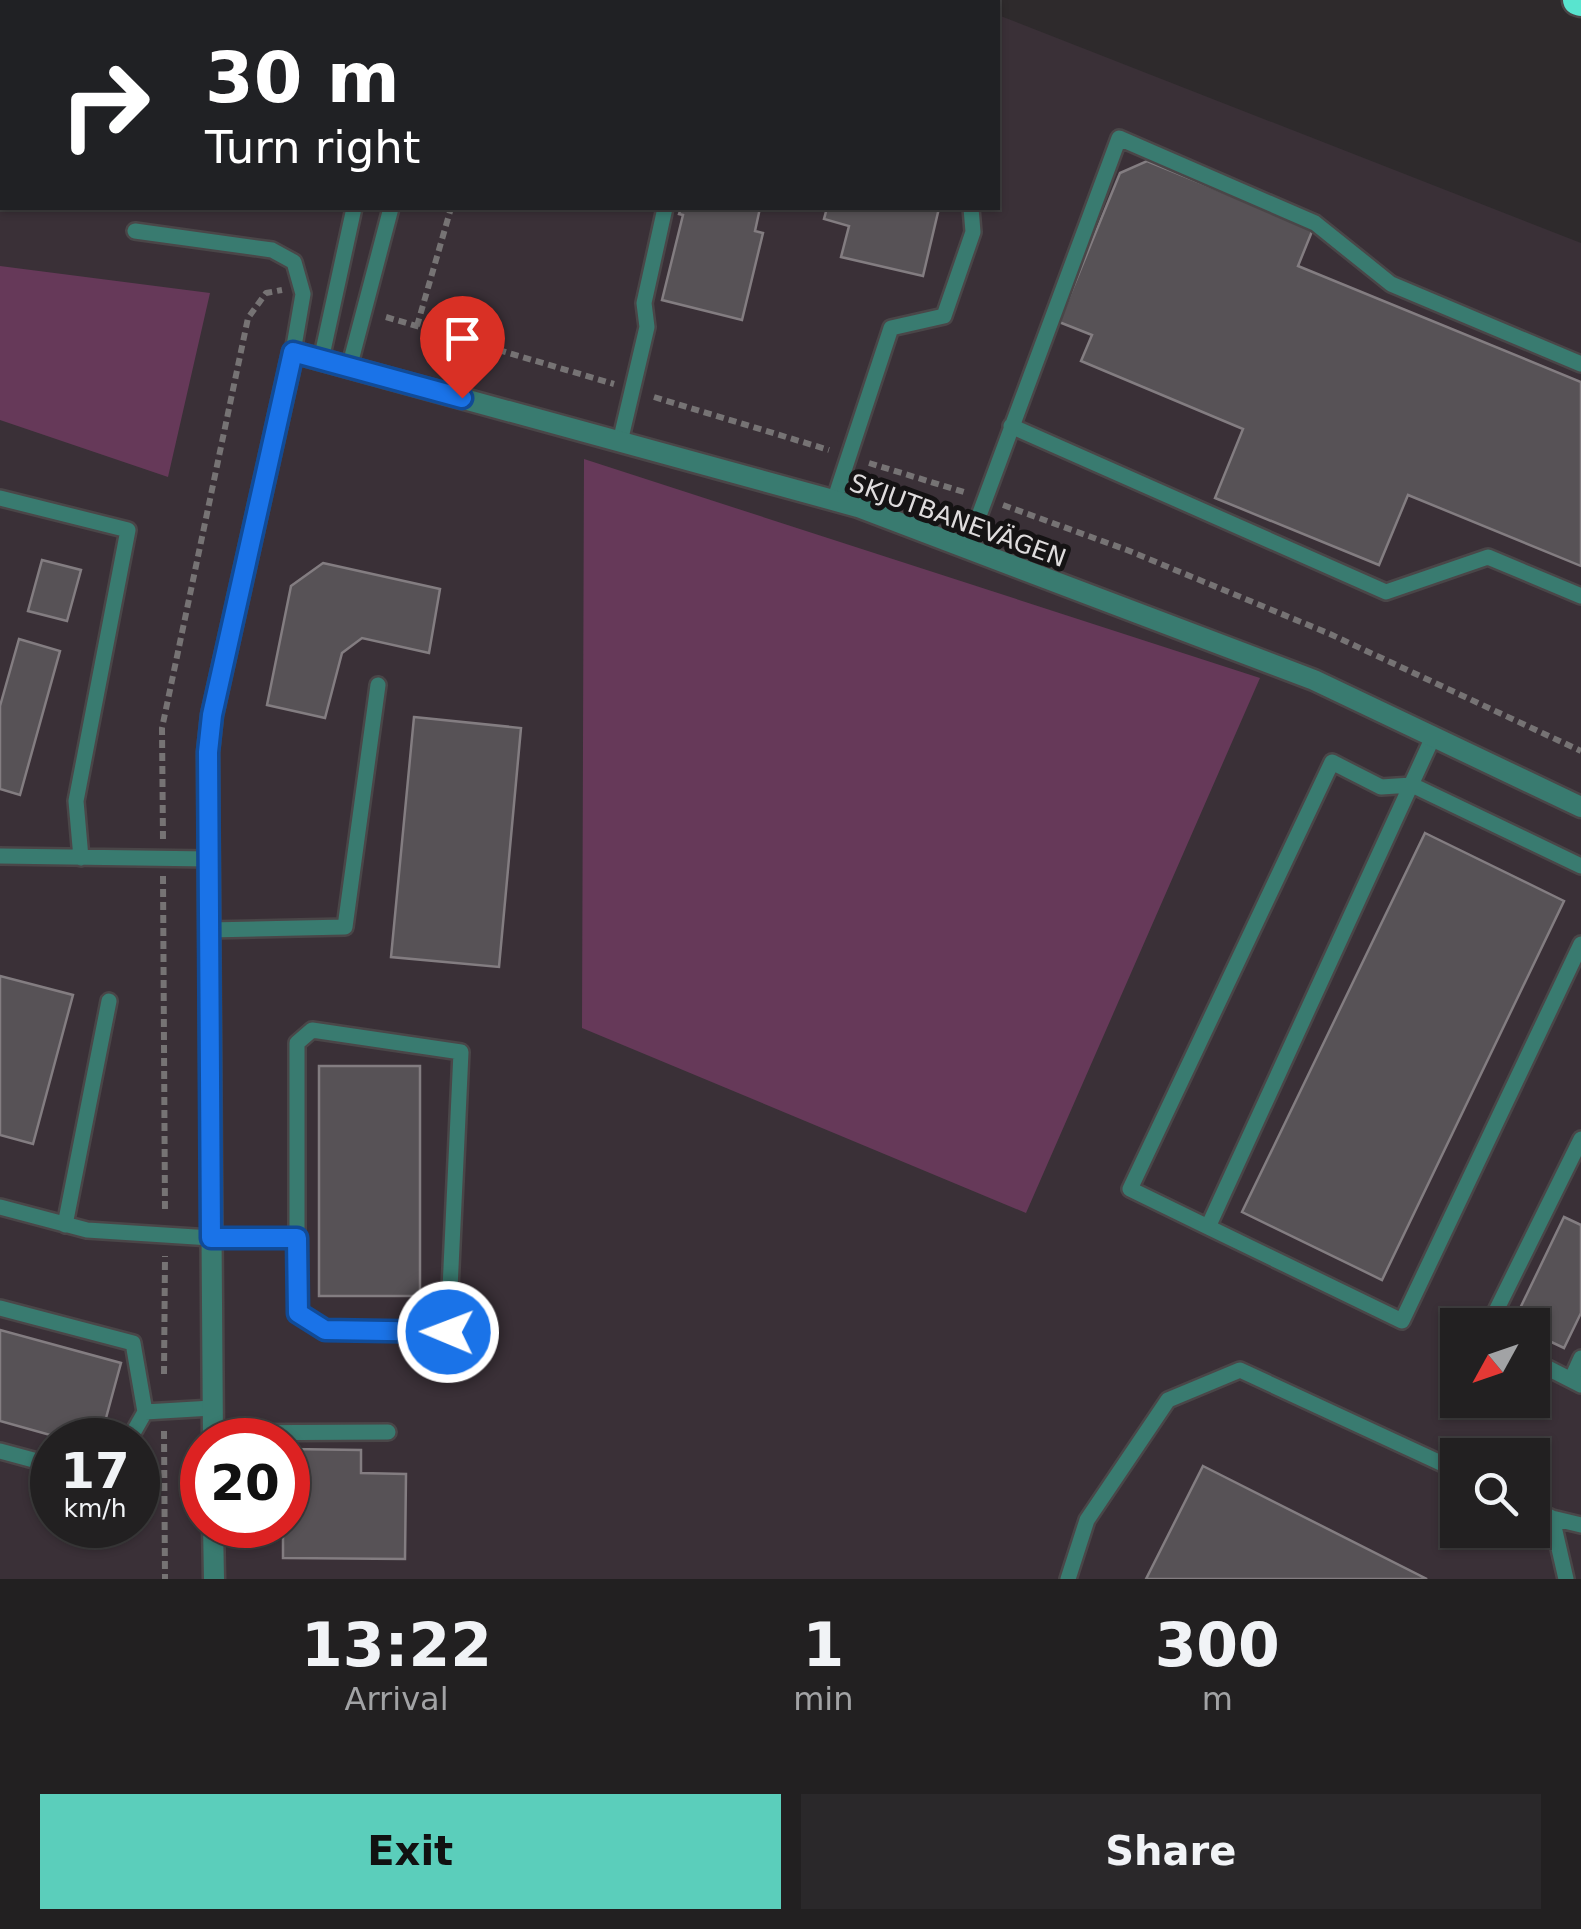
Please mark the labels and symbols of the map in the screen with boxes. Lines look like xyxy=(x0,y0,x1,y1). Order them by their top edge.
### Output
pin xyxy=(420,296,505,399)
street label: SKJUTBANEVÄGEN xyxy=(846,468,1070,573)
position arrow xyxy=(396,1280,500,1384)
north arrow xyxy=(1440,1308,1550,1418)
speed limit sign: 20 xyxy=(180,1418,310,1548)

